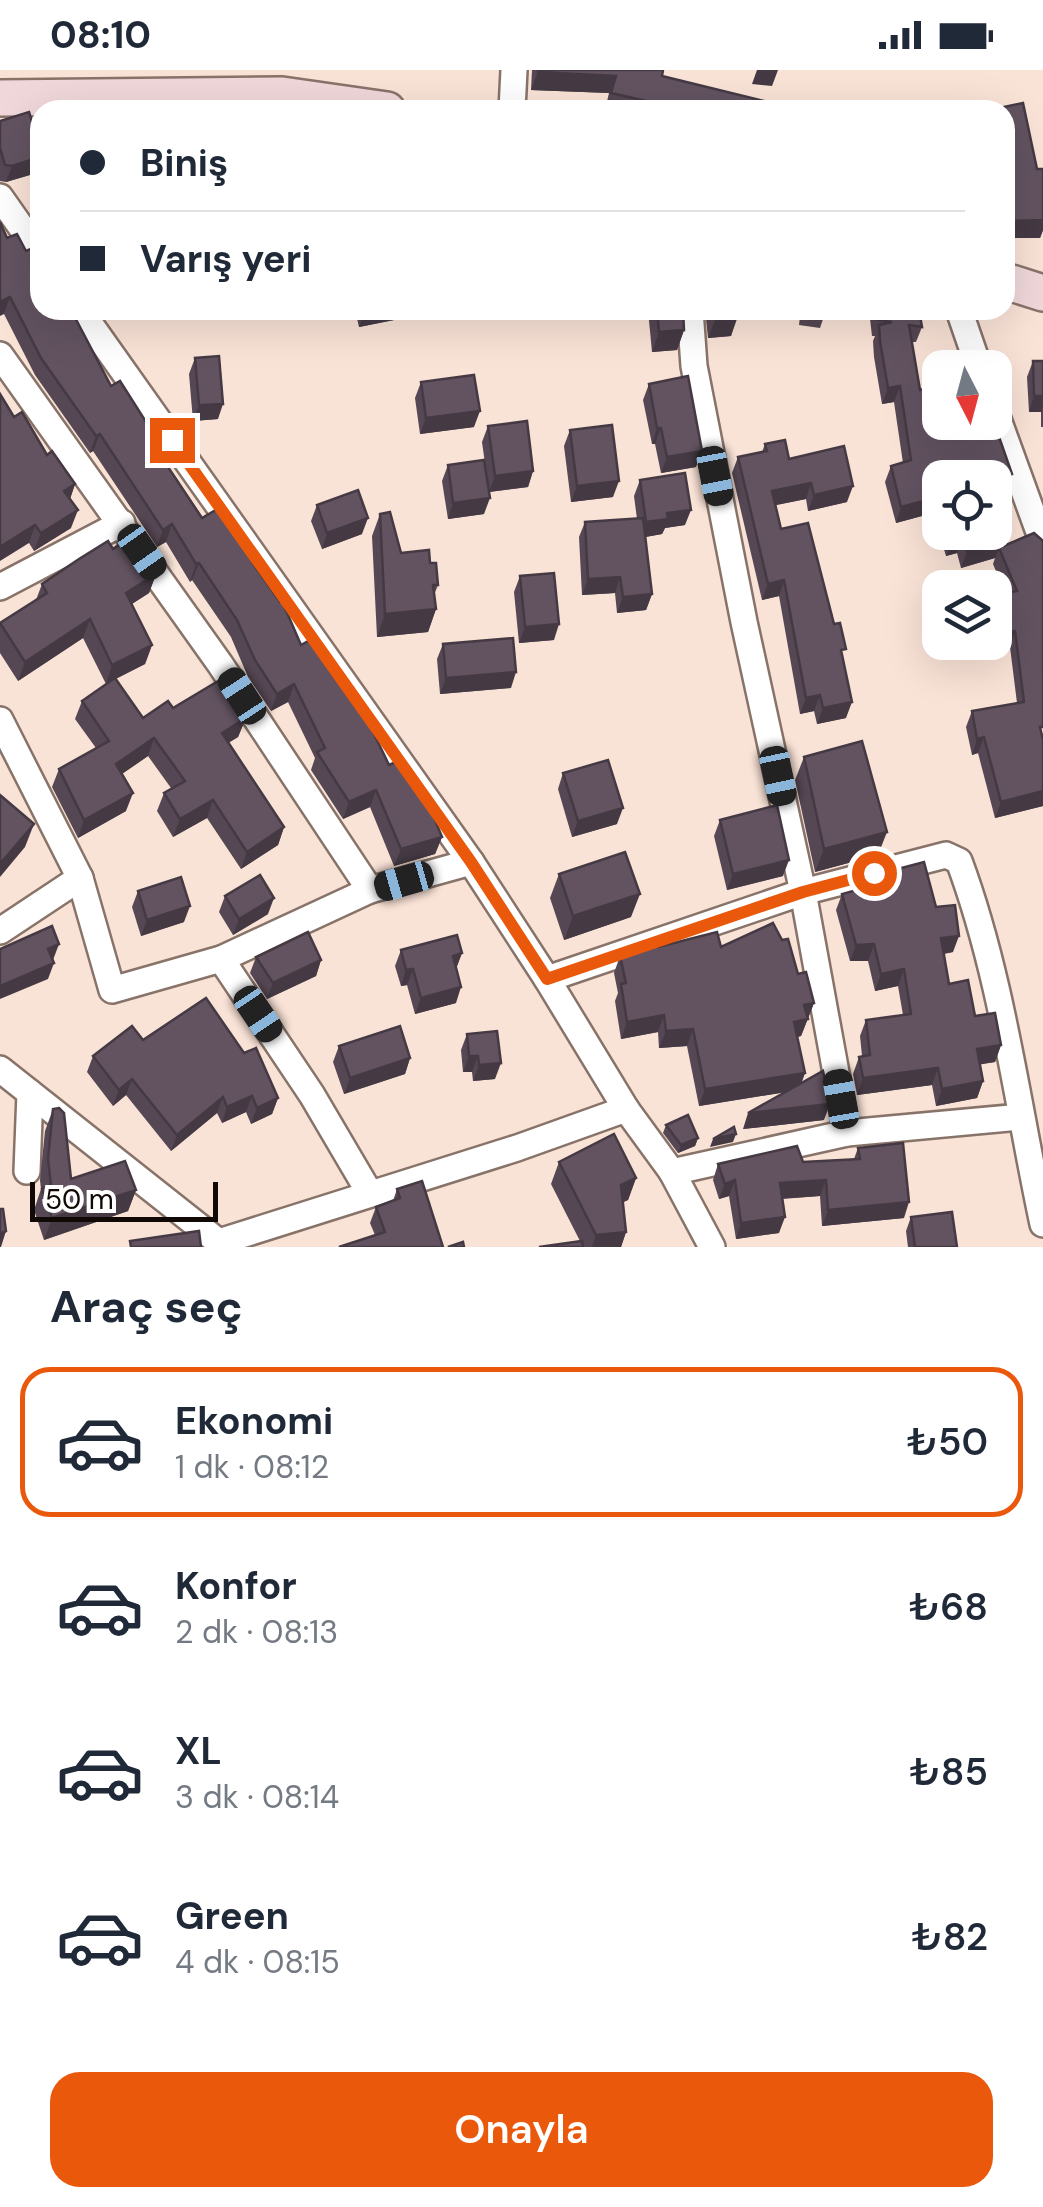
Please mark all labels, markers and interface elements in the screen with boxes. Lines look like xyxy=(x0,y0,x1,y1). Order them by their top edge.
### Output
text: 08:10 xyxy=(50,10,151,60)
text: Biniş xyxy=(140,138,228,188)
text: Varış yeri xyxy=(140,234,311,284)
north arrow xyxy=(922,350,1012,440)
map controls xyxy=(922,350,1012,660)
route end xyxy=(150,418,195,463)
car xyxy=(695,444,735,508)
button: locate xyxy=(922,460,1012,550)
car xyxy=(113,519,171,585)
button: layers xyxy=(922,570,1012,660)
car xyxy=(213,663,271,729)
car xyxy=(757,744,799,808)
route start xyxy=(852,851,897,896)
car xyxy=(371,858,437,904)
car xyxy=(229,981,287,1047)
car xyxy=(821,1067,861,1131)
scale bar xyxy=(30,1177,218,1222)
text: 50 m xyxy=(45,1181,114,1218)
text: Araç seç xyxy=(50,1277,243,1336)
text: Ekonomi xyxy=(175,1396,333,1446)
icon: car xyxy=(55,1397,145,1487)
text: ₺50 xyxy=(907,1417,988,1467)
text: 1 dk · 08:12 xyxy=(175,1446,329,1488)
text: Konfor xyxy=(175,1561,297,1611)
icon: car xyxy=(55,1562,145,1652)
text: ₺68 xyxy=(909,1582,988,1632)
text: 2 dk · 08:13 xyxy=(175,1611,338,1653)
text: XL xyxy=(175,1726,222,1776)
icon: car xyxy=(55,1727,145,1817)
text: ₺85 xyxy=(909,1747,988,1797)
text: 3 dk · 08:14 xyxy=(175,1776,339,1818)
text: Green xyxy=(175,1891,289,1941)
icon: car xyxy=(55,1892,145,1982)
text: ₺82 xyxy=(911,1912,988,1962)
text: 4 dk · 08:15 xyxy=(175,1941,340,1983)
button: Onayla xyxy=(50,2072,993,2187)

